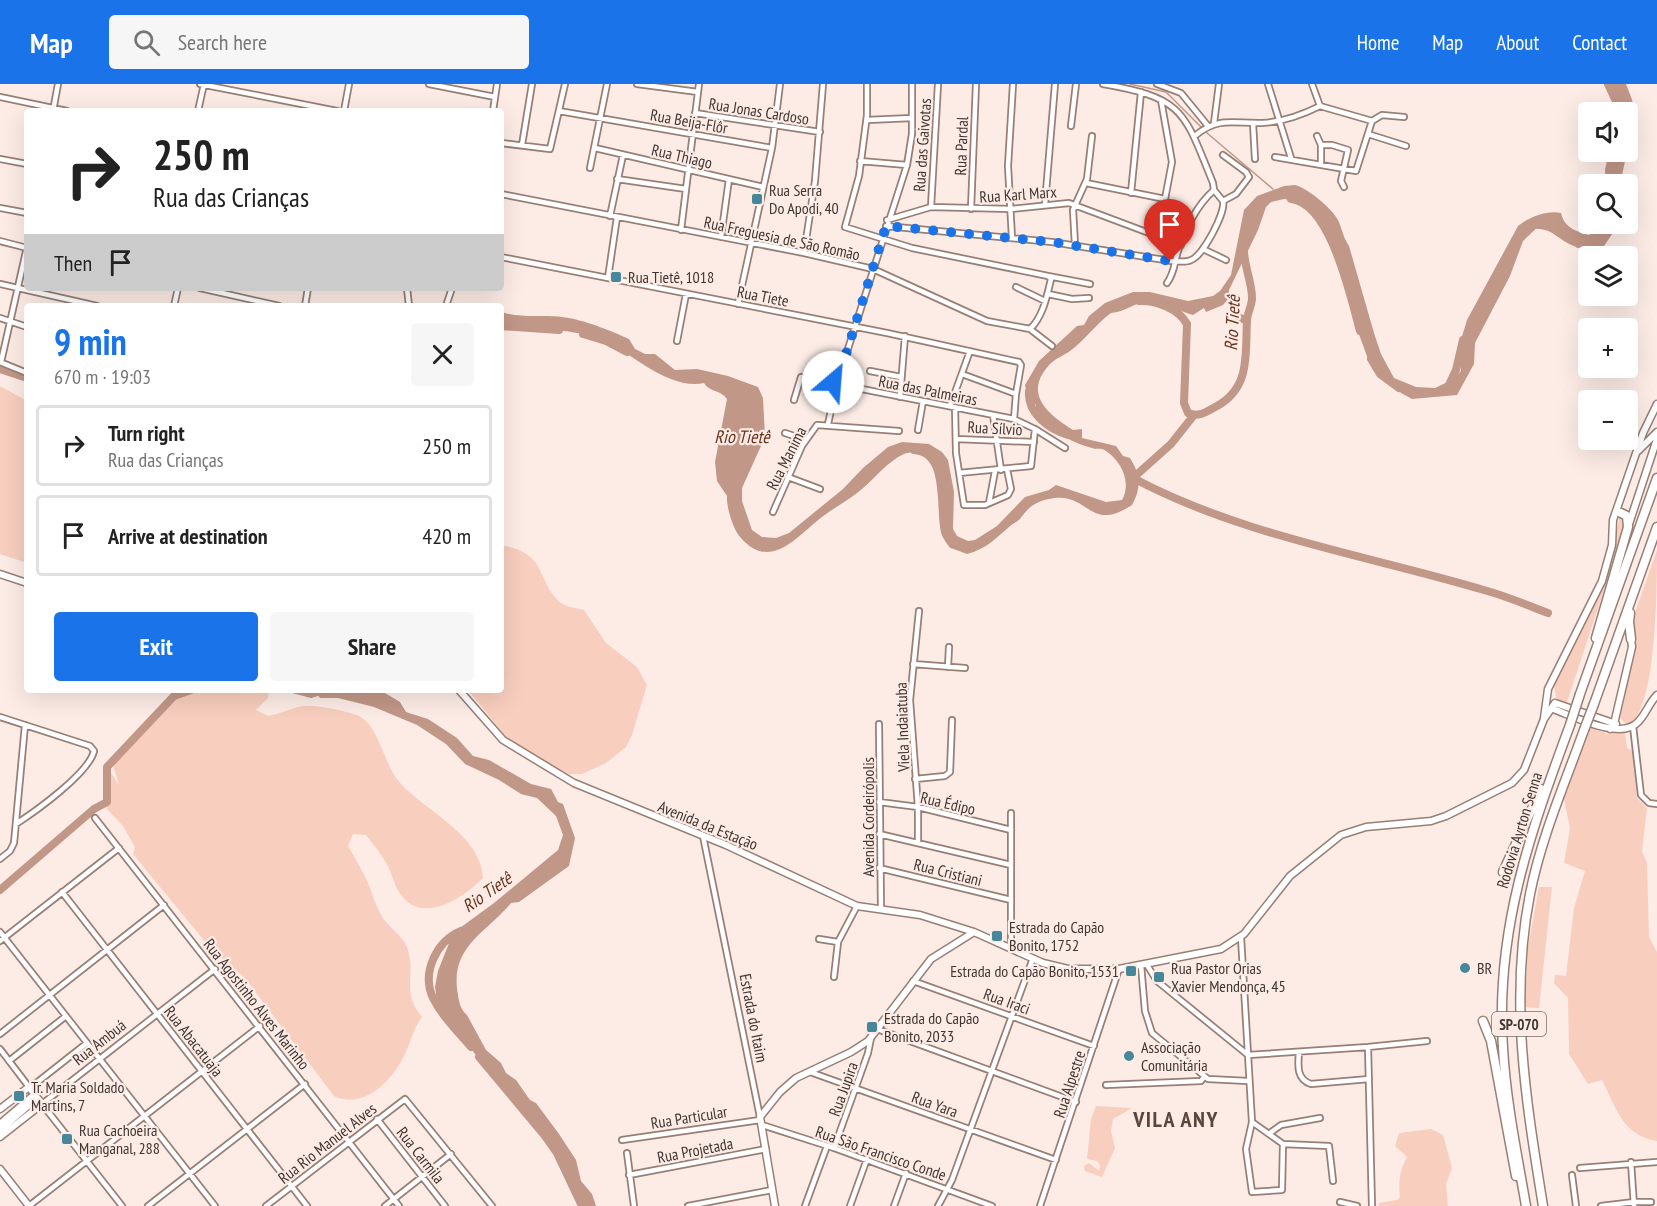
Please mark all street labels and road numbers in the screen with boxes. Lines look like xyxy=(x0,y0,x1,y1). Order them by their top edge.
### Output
street label: Rua Jonas Cardoso xyxy=(707,93,811,129)
street label: Rua das Gaivotas xyxy=(909,98,935,192)
street label: Rua Beija-Flôr xyxy=(649,104,730,138)
street label: Rua Pardal xyxy=(950,116,972,176)
street label: Rua Thiago xyxy=(650,139,714,173)
street label: Rua Karl Marx xyxy=(979,181,1058,207)
street label: Rua Freguesia de São Romão xyxy=(702,212,862,264)
street label: Rua Tiete xyxy=(736,281,790,311)
street label: Rua das Palmeiras xyxy=(877,371,979,409)
street label: Rua Sílvio xyxy=(967,417,1023,439)
street label: Rua Manima xyxy=(762,423,810,493)
street label: Viela Indaiatuba xyxy=(890,682,914,773)
street label: Avenida Cordeirópolis xyxy=(858,757,878,877)
street label: Rodovia Ayrton Senna xyxy=(1492,770,1546,890)
street label: Rua Édipo xyxy=(919,787,977,819)
street label: Avenida da Estação xyxy=(655,796,761,854)
street label: Rua Cristiani xyxy=(912,854,984,890)
street label: Rua Agostinho Alves Marinho xyxy=(200,935,314,1074)
street label: Estrada do Itaim xyxy=(736,972,772,1064)
street label: Rua Iraci xyxy=(981,983,1033,1019)
street label: Rua Abacatuaja xyxy=(160,1002,228,1080)
road number: SP-070 xyxy=(1492,1012,1546,1036)
street label: Rua Ambuá xyxy=(68,1015,130,1069)
street label: Rua Alpestre xyxy=(1049,1048,1089,1120)
street label: Rua Jupira xyxy=(824,1059,862,1119)
street label: Rua Yara xyxy=(909,1086,961,1122)
street label: Rua Rio Manuel Alves xyxy=(274,1098,380,1188)
street label: Rua Particular xyxy=(649,1101,729,1133)
street label: Rua São Francisco Conde xyxy=(813,1121,949,1185)
street label: Rua Carmila xyxy=(393,1123,449,1187)
street label: Rua Projetada xyxy=(655,1133,735,1167)

